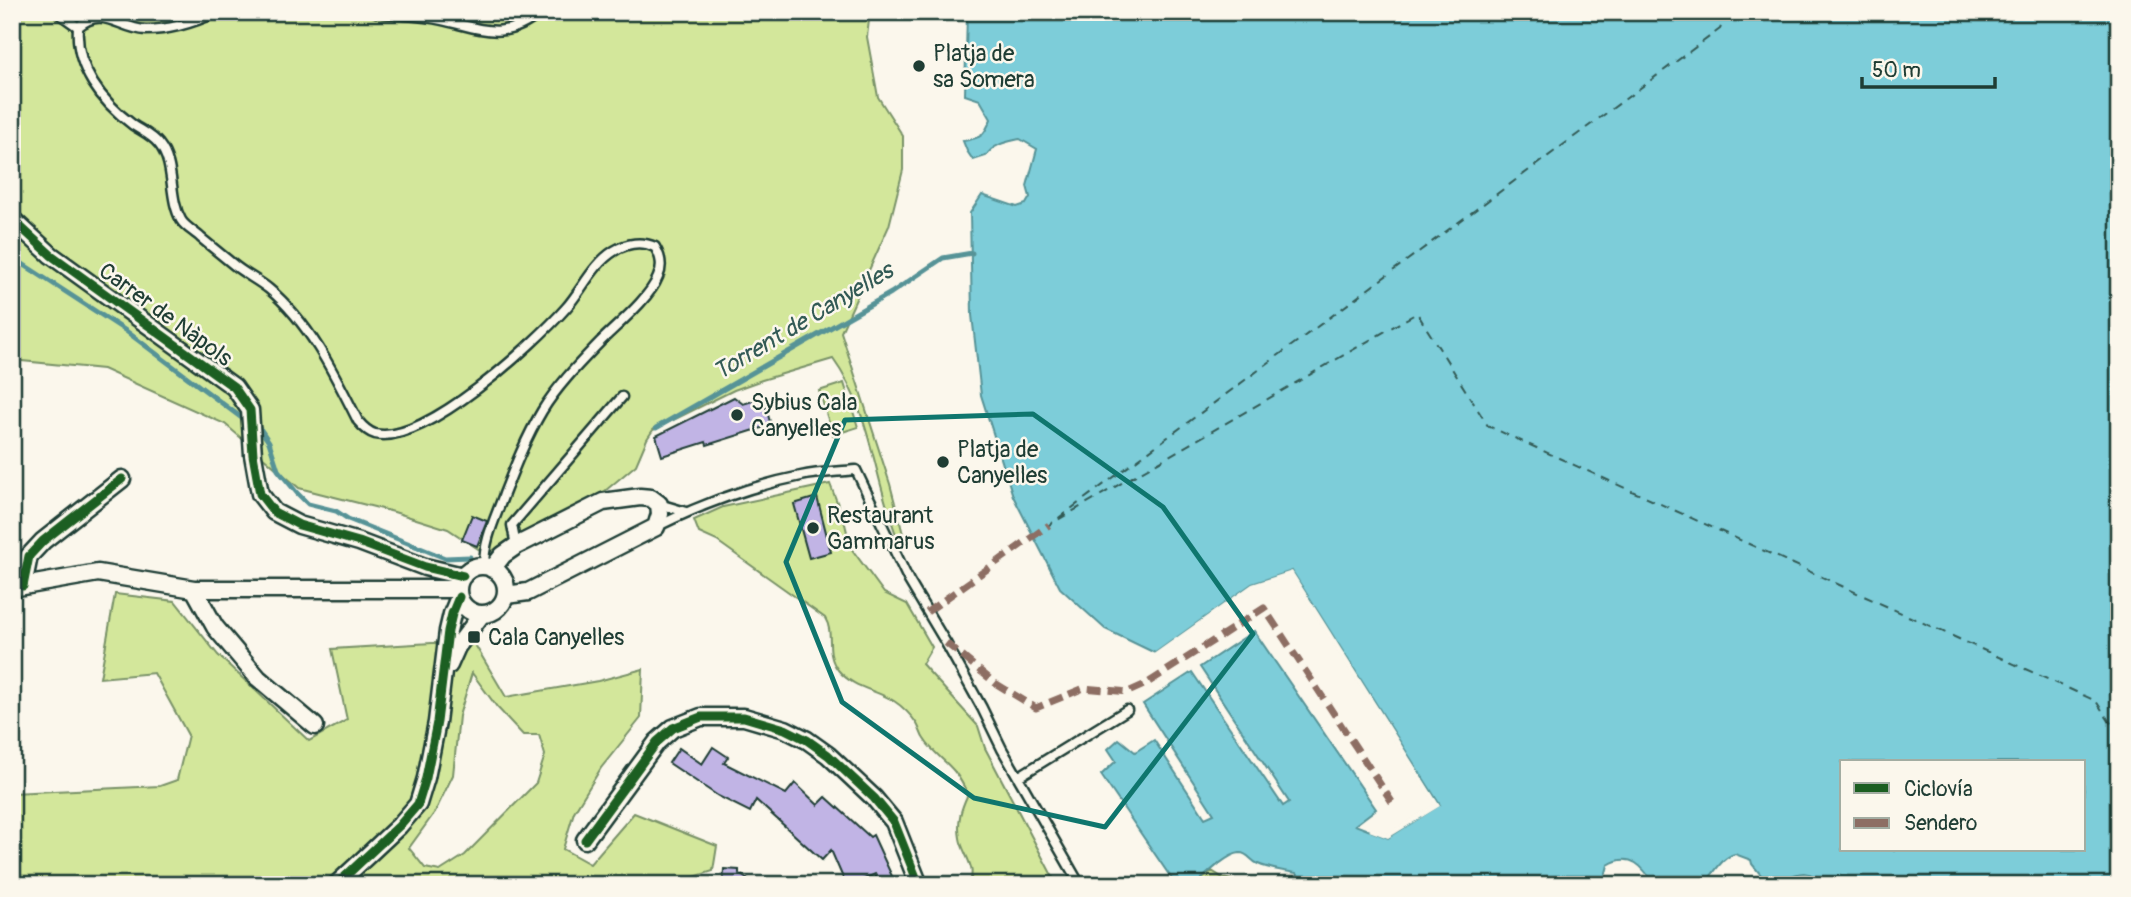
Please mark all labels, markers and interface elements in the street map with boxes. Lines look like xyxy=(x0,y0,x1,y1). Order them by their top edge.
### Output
place label: Platja de sa Somera xyxy=(933,39,1035,94)
scale bar xyxy=(1862,46,1994,90)
text: 50 m xyxy=(1872,57,1921,84)
marker: Platja de sa Somera xyxy=(911,58,927,74)
water label: Torrent de Canyelles xyxy=(708,255,900,387)
street label: Carrer de Nàpols xyxy=(93,256,238,373)
place label: Sybius Cala Canyelles xyxy=(751,388,858,443)
marker: Sybius Cala Canyelles xyxy=(729,407,745,423)
place label: Platja de Canyelles xyxy=(957,435,1047,490)
marker: Platja de Canyelles xyxy=(935,454,951,470)
place label: Restaurant Gammarus xyxy=(827,501,935,556)
marker: Restaurant Gammarus xyxy=(805,520,821,536)
place label: Cala Canyelles xyxy=(488,623,624,652)
marker: Cala Canyelles xyxy=(466,629,482,645)
legend xyxy=(1840,760,2086,852)
text: Ciclovía xyxy=(1904,776,1973,803)
text: Sendero xyxy=(1904,810,1977,837)

